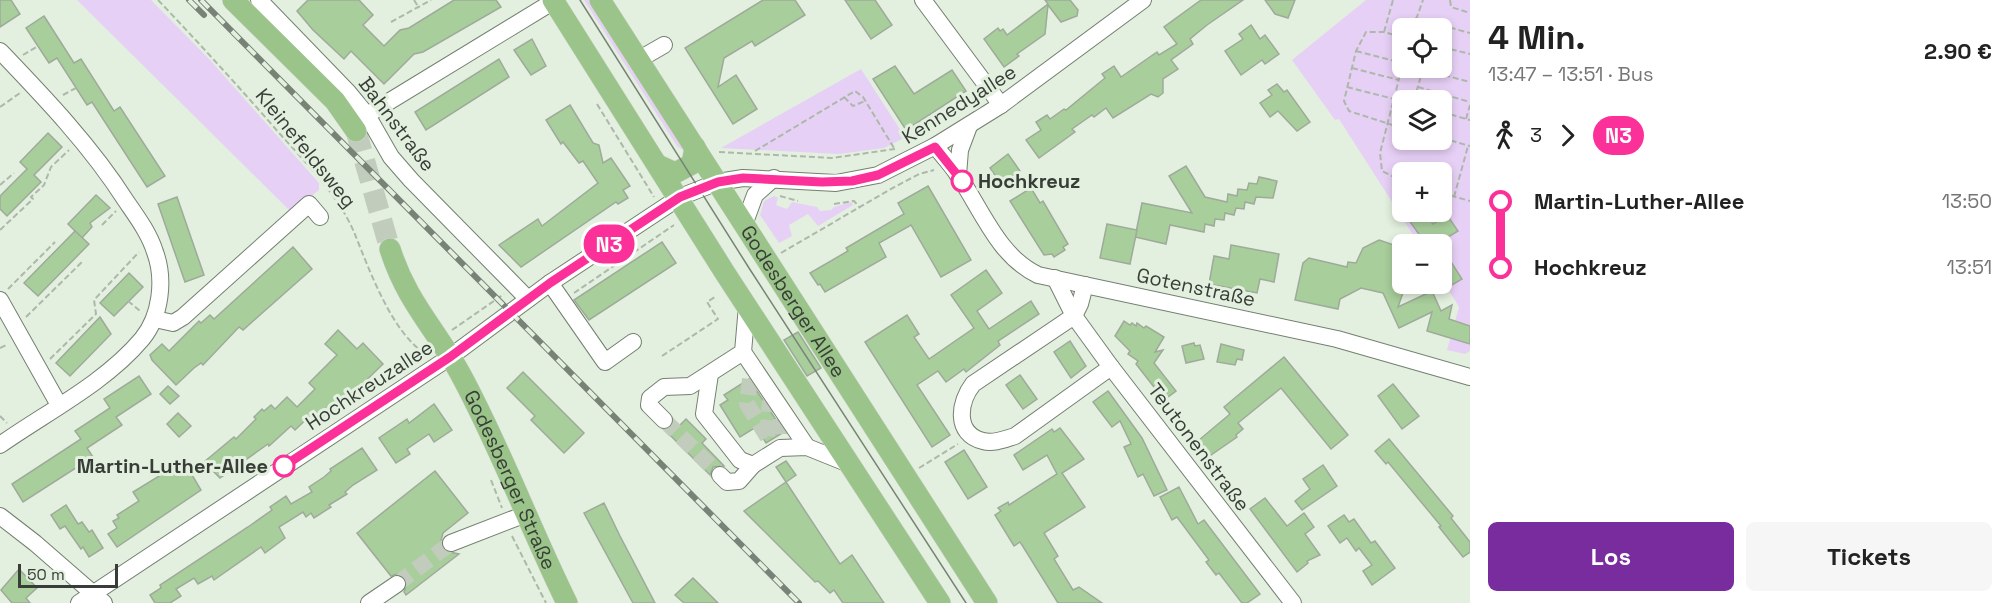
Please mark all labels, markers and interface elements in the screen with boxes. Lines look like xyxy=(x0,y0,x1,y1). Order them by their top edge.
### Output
text: 4 Min. xyxy=(1488,17,1585,59)
map controls xyxy=(1392,18,1452,294)
button: locate xyxy=(1392,18,1452,78)
text: 2.90 € xyxy=(1924,37,1992,65)
street label: Kennedyallee xyxy=(897,59,1021,149)
text: 13:47 – 13:51 · Bus xyxy=(1488,61,1653,87)
street label: Bahnstraße xyxy=(353,72,441,176)
street label: Kleinefeldsweg xyxy=(250,83,362,213)
button: layers xyxy=(1392,90,1452,150)
icon: walk xyxy=(1488,119,1521,152)
icon: forward xyxy=(1551,119,1584,152)
text: 3 xyxy=(1530,122,1542,148)
text: N3 xyxy=(1605,122,1632,149)
button: + xyxy=(1392,162,1452,222)
place label: Hochkreuz xyxy=(978,168,1080,194)
marker: Hochkreuz xyxy=(951,170,973,192)
text: Martin-Luther-Allee xyxy=(1534,187,1744,215)
text: 13:50 xyxy=(1942,188,1992,214)
street label: Godesberger Allee xyxy=(735,220,852,382)
line badge: N3 xyxy=(582,224,636,264)
text: N3 xyxy=(596,231,622,258)
button: − xyxy=(1392,234,1452,294)
text: Hochkreuz xyxy=(1534,253,1647,281)
text: 13:51 xyxy=(1946,254,1992,280)
street label: Gotenstraße xyxy=(1134,262,1258,312)
street label: Hochkreuzallee xyxy=(300,334,438,436)
street label: Teutonenstraße xyxy=(1142,378,1256,516)
street label: Godesberger Straße xyxy=(458,385,562,574)
place label: Martin-Luther-Allee xyxy=(77,453,268,479)
marker: Martin-Luther-Allee xyxy=(273,455,295,477)
button: Los xyxy=(1488,522,1734,591)
button: Tickets xyxy=(1746,522,1992,591)
scale bar xyxy=(18,561,118,588)
text: 50 m xyxy=(27,564,65,585)

